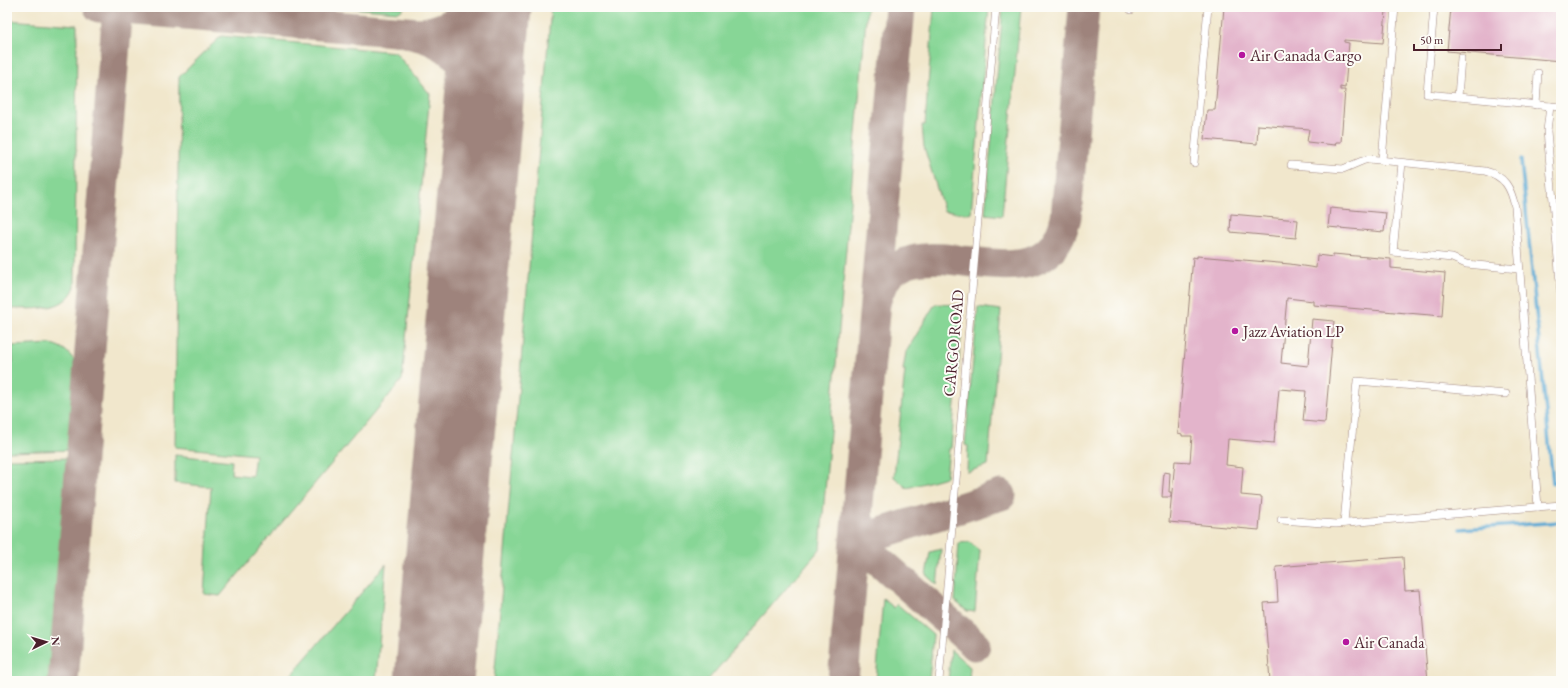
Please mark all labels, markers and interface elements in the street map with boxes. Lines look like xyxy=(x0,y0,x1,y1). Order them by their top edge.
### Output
scale bar xyxy=(1414,26,1501,52)
text: 50 m xyxy=(1420,32,1444,48)
place label: Air Canada Cargo xyxy=(1249,45,1362,66)
marker: Air Canada Cargo xyxy=(1237,50,1247,60)
street label: CARGO ROAD xyxy=(938,289,969,397)
place label: Jazz Aviation LP xyxy=(1241,321,1344,342)
marker: Jazz Aviation LP xyxy=(1230,326,1240,336)
north arrow xyxy=(26,622,66,662)
place label: Air Canada xyxy=(1353,632,1425,653)
text: N xyxy=(49,636,63,646)
marker: Air Canada xyxy=(1341,637,1351,647)

